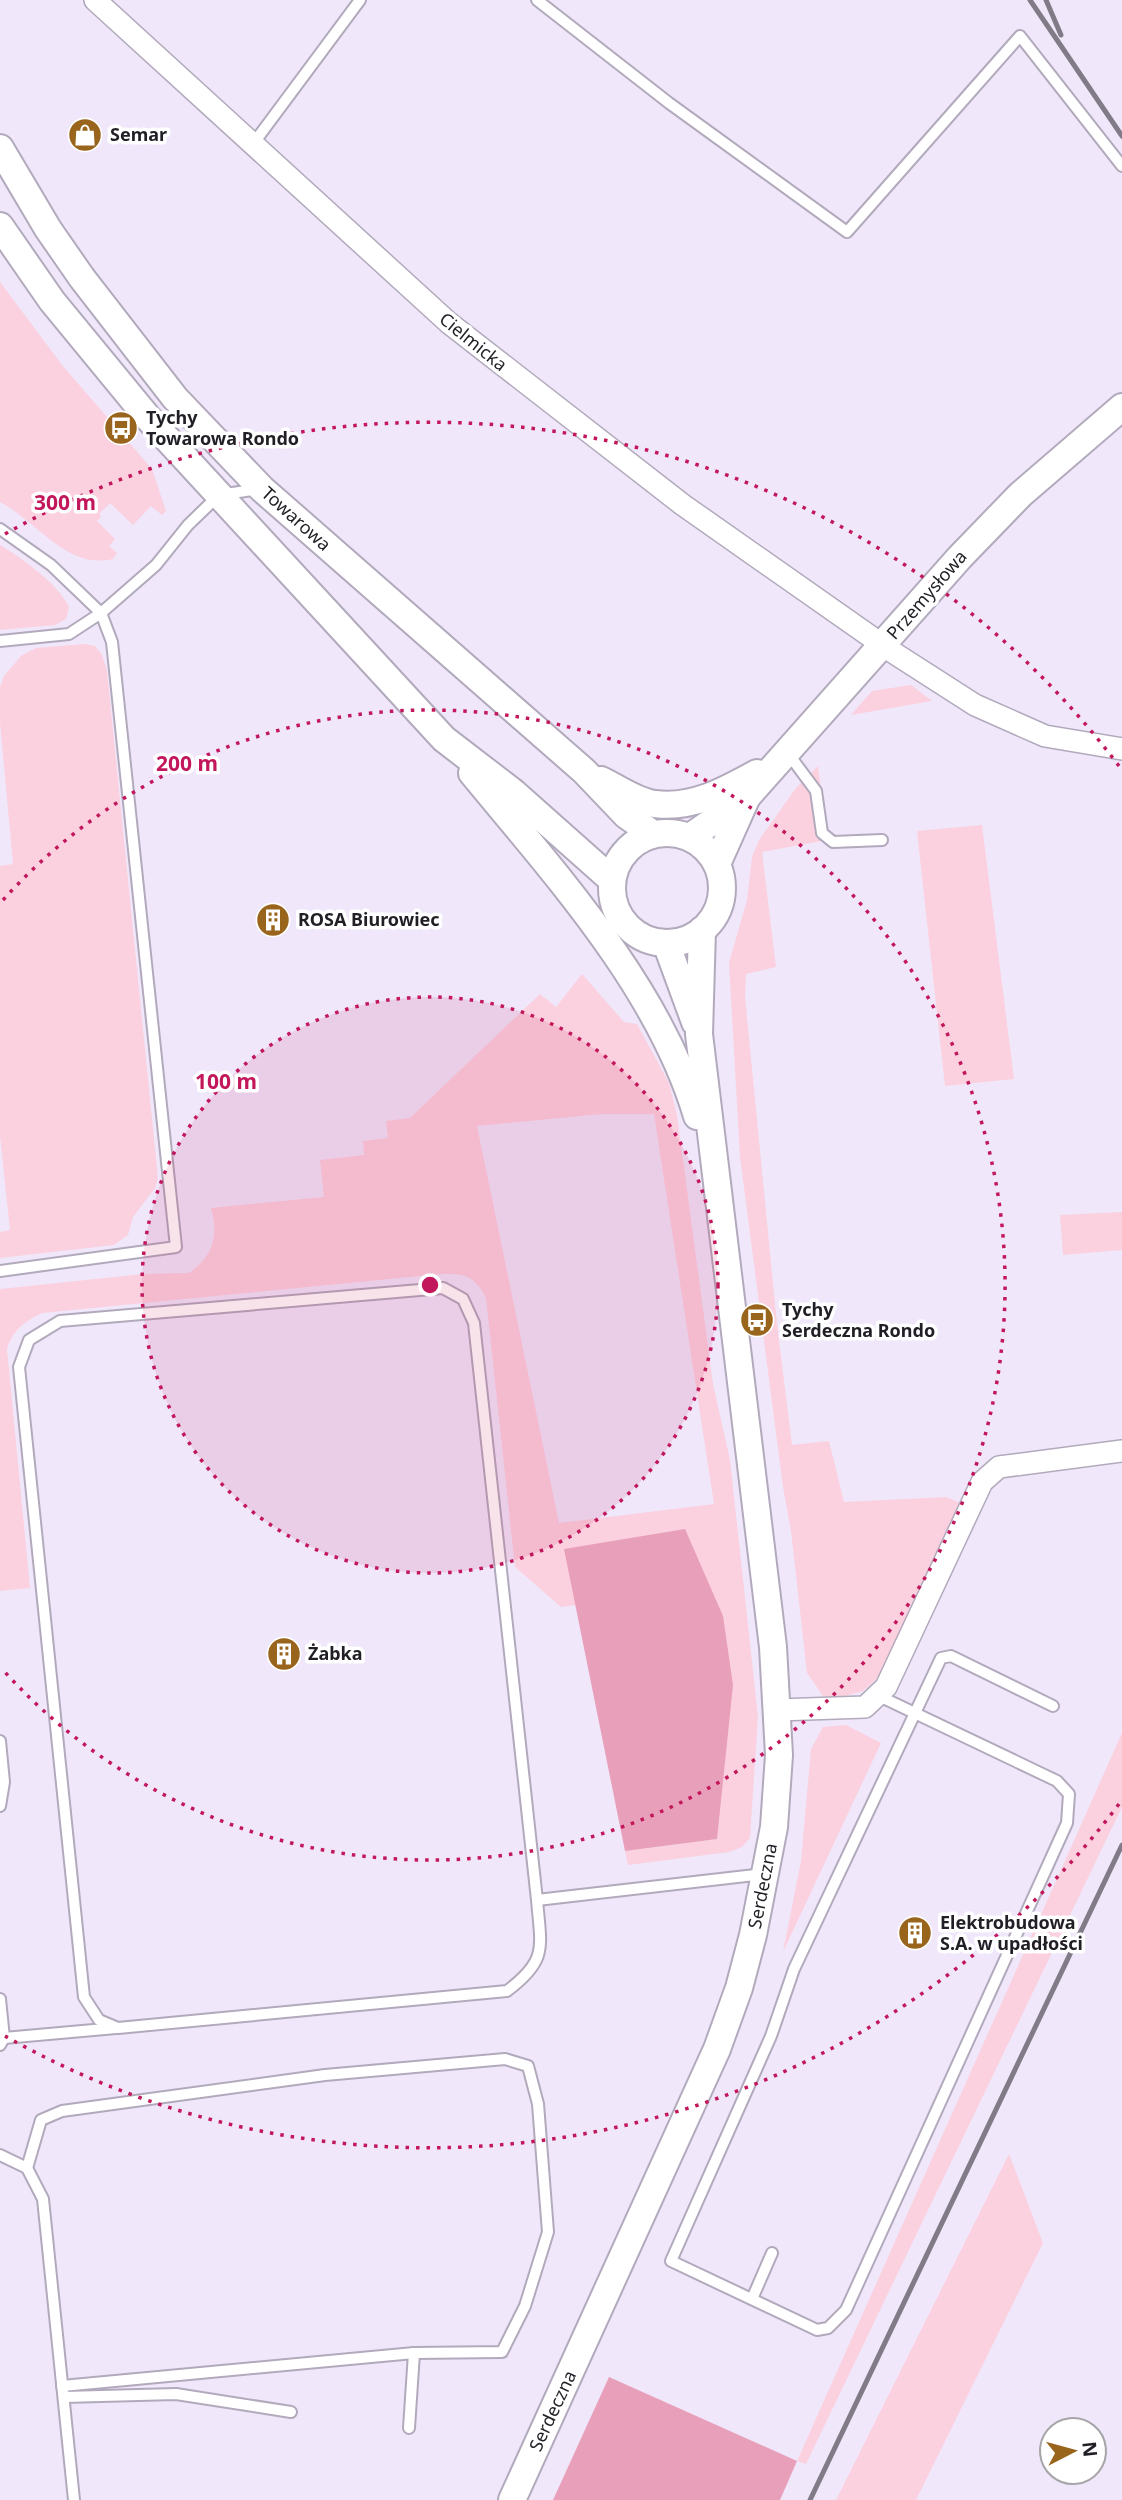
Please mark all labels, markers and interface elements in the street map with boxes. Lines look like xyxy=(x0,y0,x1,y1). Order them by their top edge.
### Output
shop icon: Semar xyxy=(66,116,104,154)
place label: Semar xyxy=(110,122,167,146)
street label: Cielmicka xyxy=(435,307,513,376)
place label: Tychy Towarowa Rondo xyxy=(146,405,299,450)
bus stop icon: Tychy Towarowa Rondo xyxy=(102,409,140,447)
street label: Towarowa xyxy=(257,481,336,556)
text: 300 m xyxy=(34,488,96,516)
street label: Przemysłowa xyxy=(881,545,972,644)
text: 200 m xyxy=(156,749,218,777)
building icon: ROSA Biurowiec xyxy=(254,901,292,939)
place label: ROSA Biurowiec xyxy=(298,907,440,931)
text: 100 m xyxy=(195,1067,257,1095)
centre of rings xyxy=(418,1273,442,1297)
place label: Tychy Serdeczna Rondo xyxy=(782,1297,935,1342)
bus stop icon: Tychy Serdeczna Rondo xyxy=(738,1301,776,1339)
building icon: Żabka xyxy=(265,1635,303,1673)
place label: Żabka xyxy=(308,1641,363,1665)
street label: Serdeczna xyxy=(742,1841,782,1931)
place label: Elektrobudowa S.A. w upadłości xyxy=(940,1910,1083,1955)
building icon: Elektrobudowa S.A. w upadłości xyxy=(896,1914,934,1952)
street label: Serdeczna xyxy=(523,2366,581,2455)
north arrow xyxy=(1038,2416,1108,2486)
text: N xyxy=(1076,2440,1104,2458)

